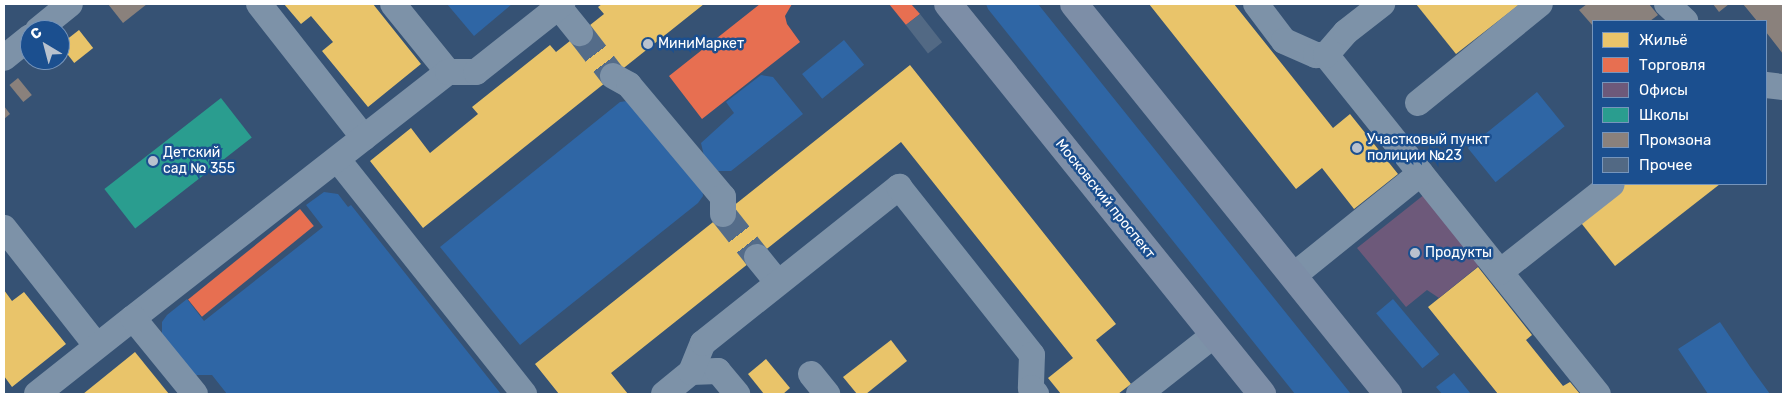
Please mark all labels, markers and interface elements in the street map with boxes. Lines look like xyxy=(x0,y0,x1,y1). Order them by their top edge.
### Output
north arrow xyxy=(20,20,70,70)
legend xyxy=(1592,20,1767,185)
text: С xyxy=(27,24,45,43)
text: Жильё xyxy=(1639,31,1688,49)
place label: МиниМаркет xyxy=(658,36,744,52)
marker: МиниМаркет xyxy=(642,38,654,50)
text: Торговля xyxy=(1639,56,1705,74)
text: Офисы xyxy=(1639,81,1688,99)
text: Школы xyxy=(1639,106,1689,124)
text: Промзона xyxy=(1639,131,1711,149)
place label: Участковый пункт полиции №23 xyxy=(1367,132,1490,164)
street label: Московский проспект xyxy=(1052,136,1158,262)
marker: Участковый пункт полиции №23 xyxy=(1351,142,1363,154)
place label: Детский сад № 355 xyxy=(163,145,235,178)
marker: Детский сад № 355 xyxy=(147,155,159,167)
text: Прочее xyxy=(1639,156,1692,174)
place label: Продукты xyxy=(1425,245,1492,261)
marker: Продукты xyxy=(1409,247,1421,259)

